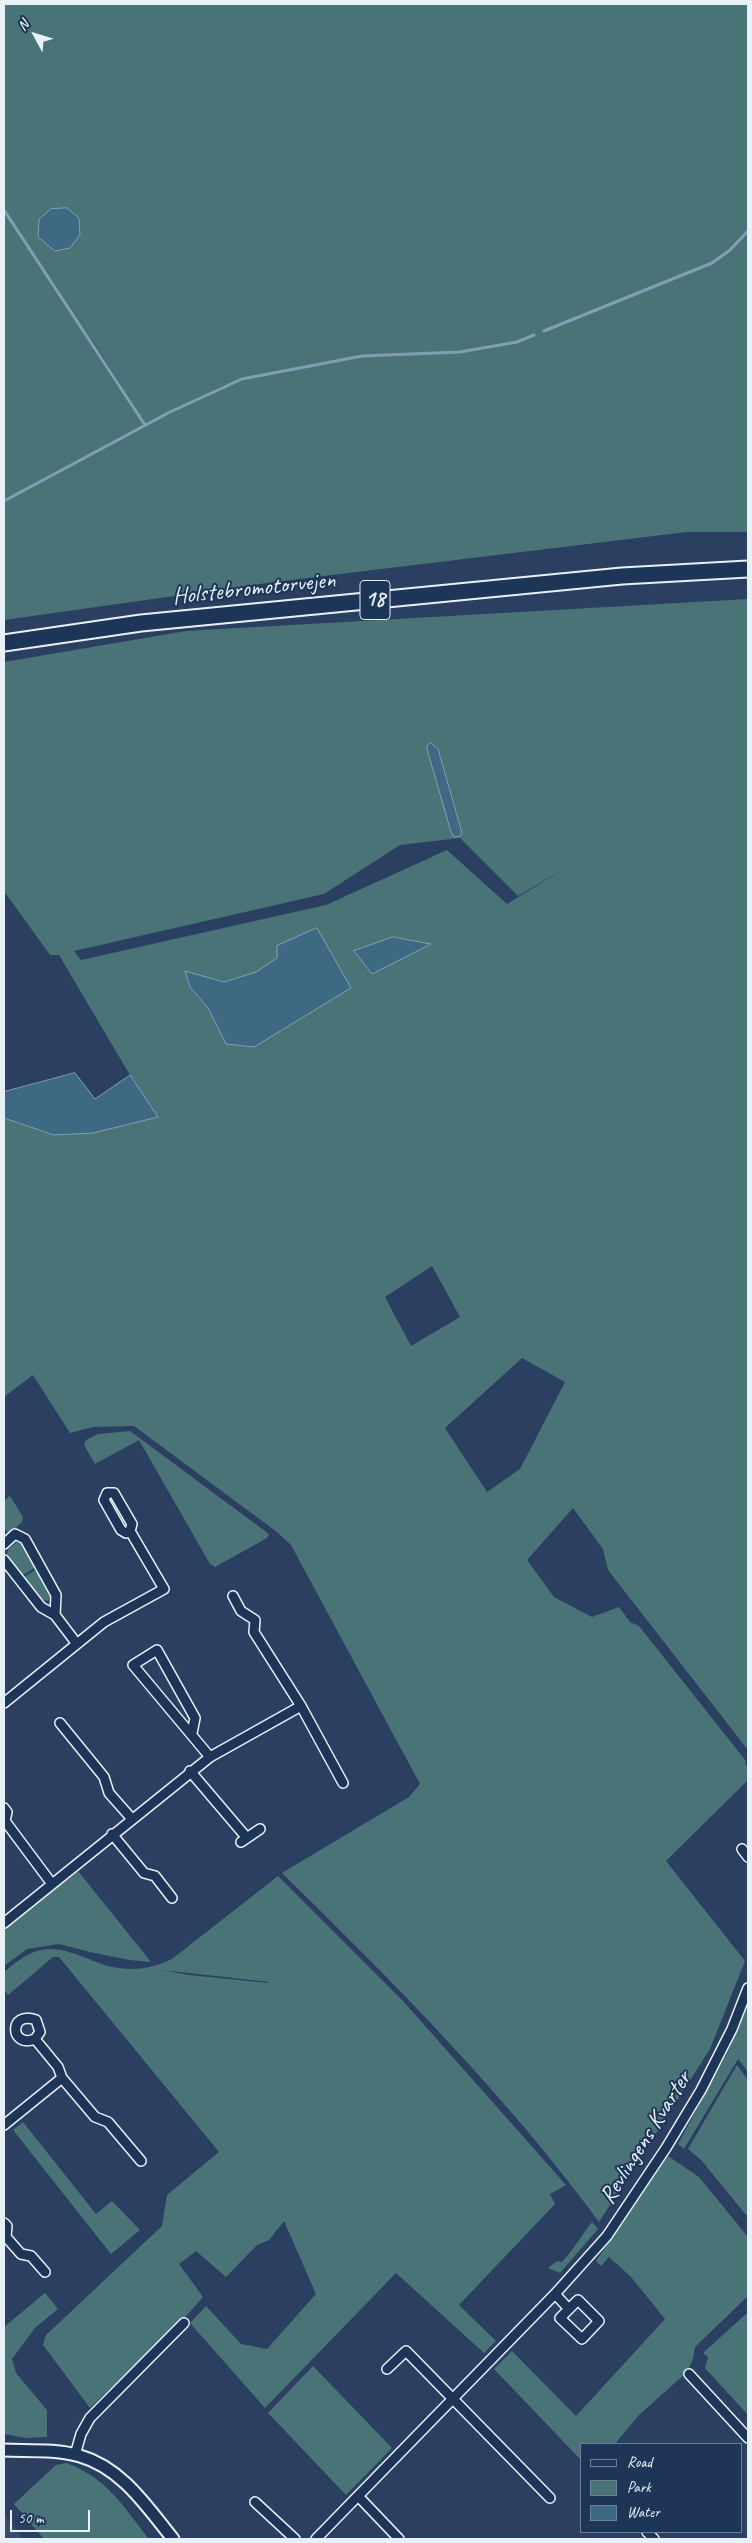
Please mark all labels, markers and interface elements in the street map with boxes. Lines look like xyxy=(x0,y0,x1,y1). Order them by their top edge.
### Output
north arrow xyxy=(10,10,60,60)
text: N xyxy=(14,17,32,34)
street label: Holstebromotorvejen xyxy=(171,566,337,612)
road number: 18 xyxy=(360,580,390,620)
street label: Revlingens Kvarter xyxy=(594,2066,698,2210)
legend xyxy=(580,2443,742,2533)
text: Road xyxy=(627,2453,652,2472)
text: Park xyxy=(627,2478,651,2497)
scale bar xyxy=(12,2500,92,2532)
text: Water xyxy=(627,2503,660,2522)
text: 50 m xyxy=(18,2509,44,2528)

